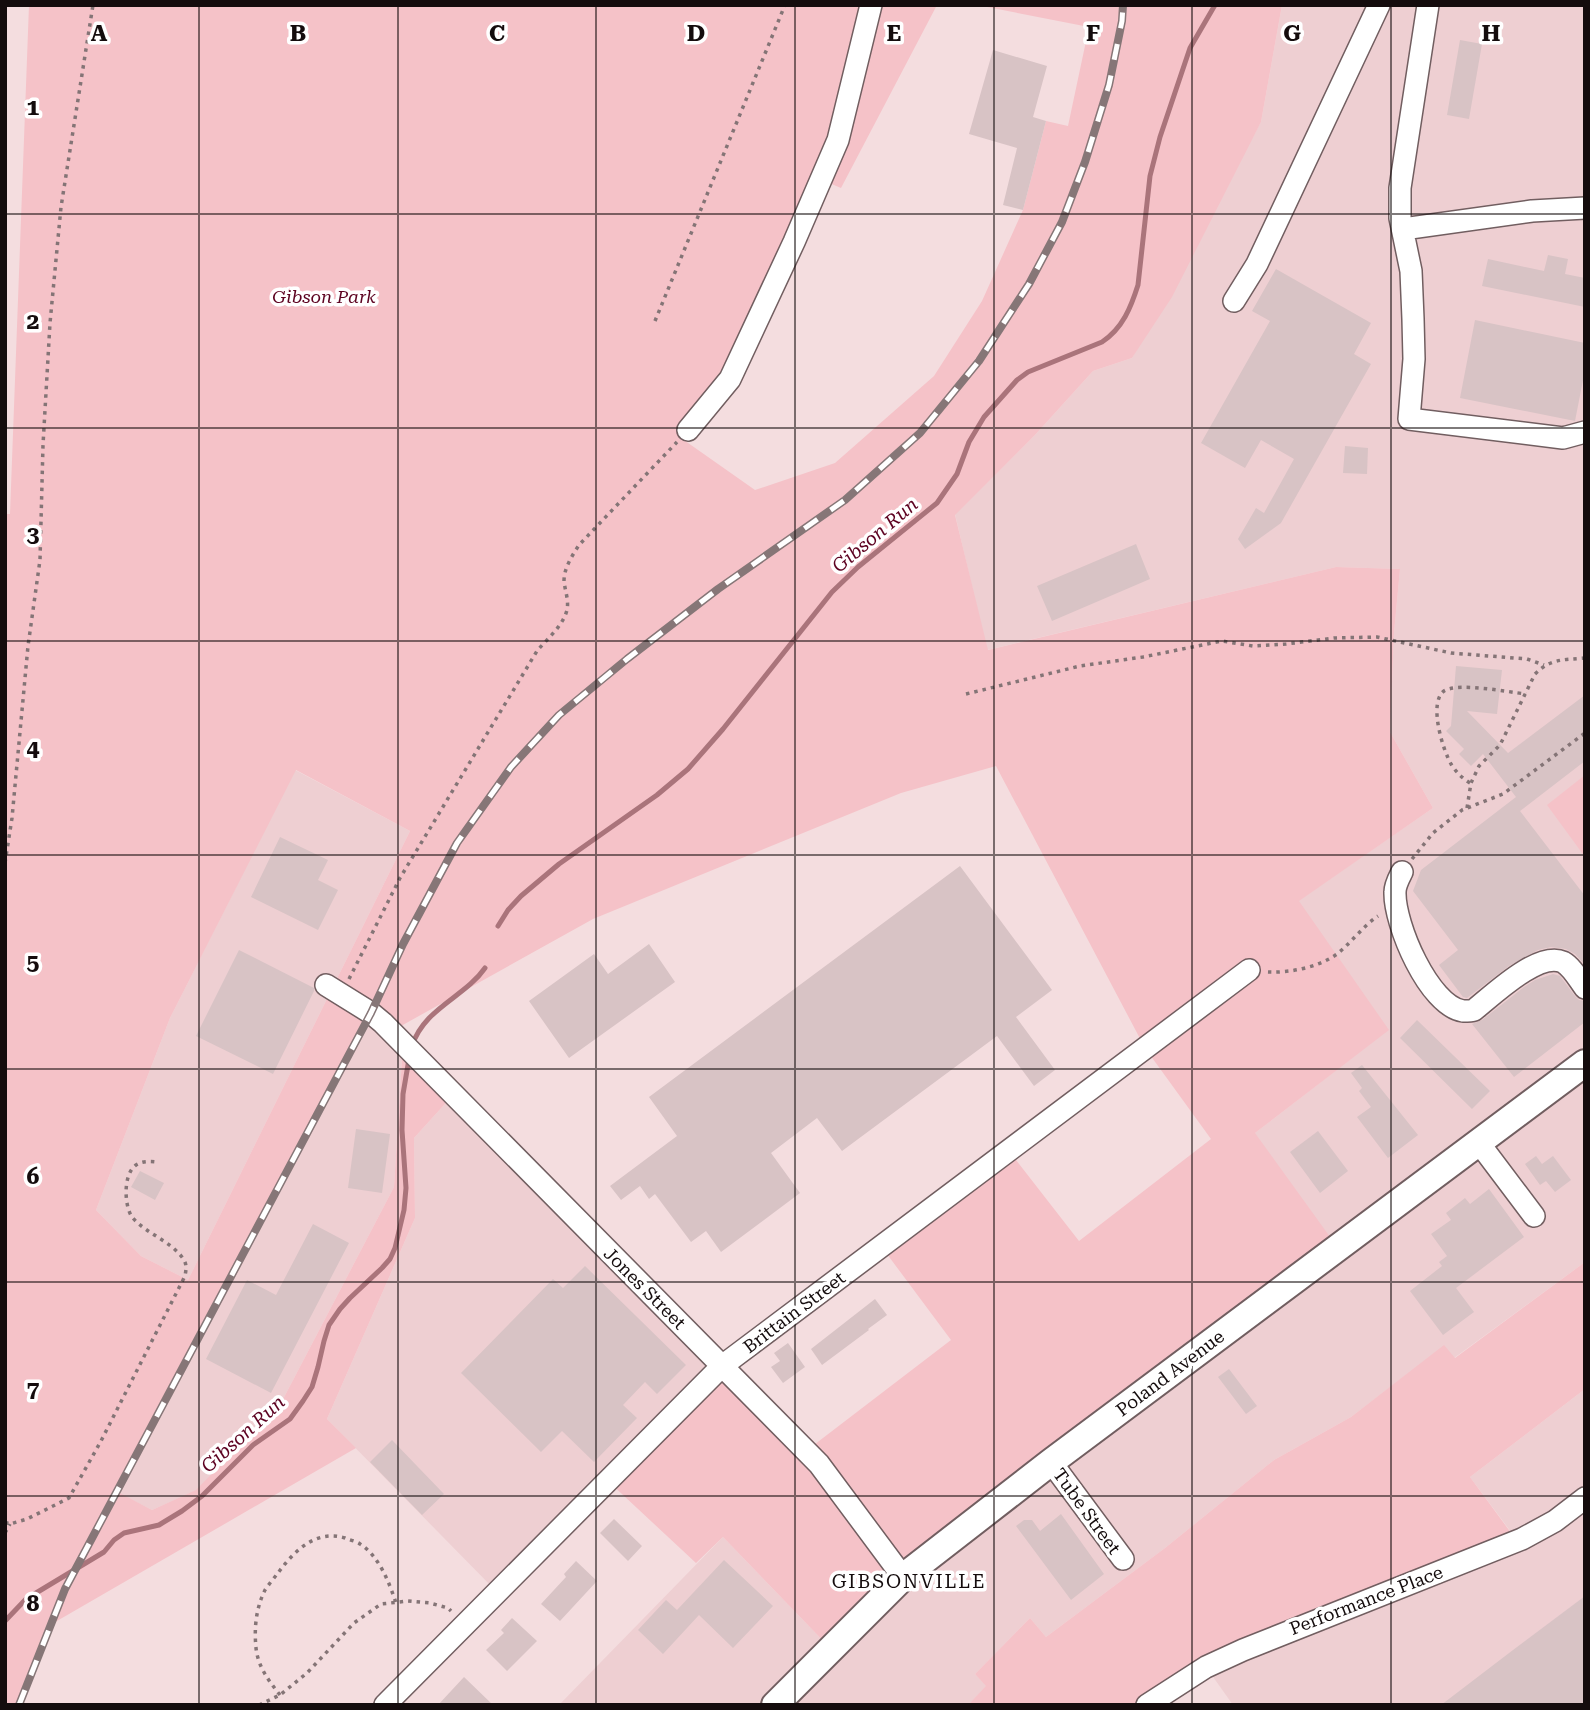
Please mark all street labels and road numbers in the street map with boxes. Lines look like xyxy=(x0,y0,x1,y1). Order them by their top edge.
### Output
street label: Jones Street xyxy=(600,1243,691,1334)
street label: Brittain Street xyxy=(739,1267,849,1357)
street label: Poland Avenue xyxy=(1112,1325,1228,1420)
street label: Tube Street xyxy=(1049,1464,1125,1558)
street label: Performance Place xyxy=(1286,1561,1446,1639)

